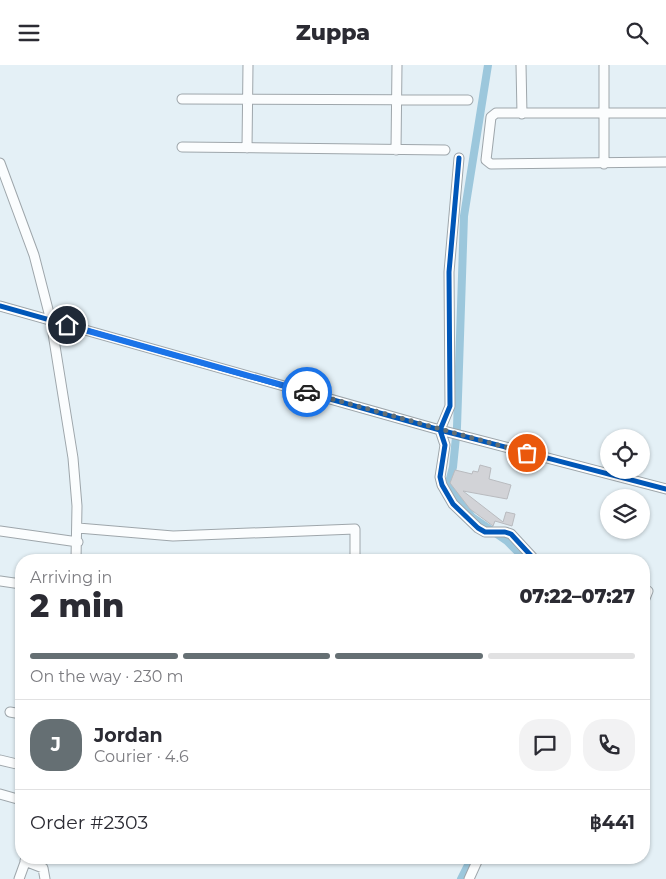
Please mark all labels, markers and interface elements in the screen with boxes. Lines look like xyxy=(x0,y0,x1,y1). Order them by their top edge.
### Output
icon: menu xyxy=(15,19,43,47)
text: Zuppa xyxy=(296,19,370,46)
icon: search xyxy=(623,19,651,47)
pin xyxy=(46,304,88,346)
icon: home xyxy=(53,311,81,339)
courier xyxy=(282,367,332,417)
icon: car xyxy=(293,378,321,406)
map controls xyxy=(600,429,650,539)
button: locate xyxy=(600,429,650,479)
pin xyxy=(506,432,548,474)
icon: bag xyxy=(513,439,541,467)
button: layers xyxy=(600,489,650,539)
text: Arriving in xyxy=(30,568,112,587)
text: 07:22–07:27 xyxy=(519,585,635,608)
text: 2 min xyxy=(30,586,124,625)
text: On the way · 230 m xyxy=(30,667,183,686)
button: chat xyxy=(519,719,571,771)
button: phone xyxy=(583,719,635,771)
text: Jordan xyxy=(94,724,163,747)
text: J xyxy=(51,733,61,756)
text: Courier · 4.6 xyxy=(94,747,189,766)
text: Order #2303 xyxy=(30,811,148,834)
text: ฿441 xyxy=(590,811,635,834)

